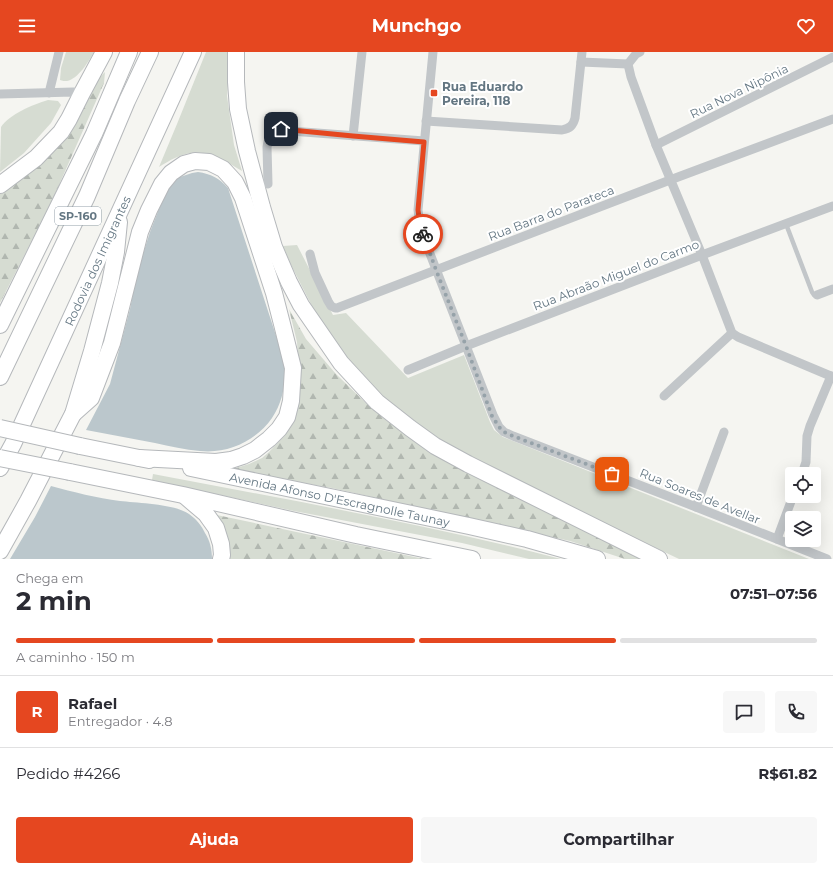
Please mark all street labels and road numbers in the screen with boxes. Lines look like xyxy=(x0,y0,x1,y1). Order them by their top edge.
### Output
street label: Rua Nova Nipônia xyxy=(687,61,791,121)
street label: Rua Barra do Parateca xyxy=(486,182,616,244)
street label: Rodovia dos Imigrantes xyxy=(61,193,134,328)
road number: SP-160 xyxy=(55,207,101,225)
street label: Rua Abraão Miguel do Carmo xyxy=(531,236,701,314)
street label: Rua Soares de Avellar xyxy=(638,465,763,527)
street label: Avenida Afonso D'Escragnolle Taunay xyxy=(228,469,452,529)

